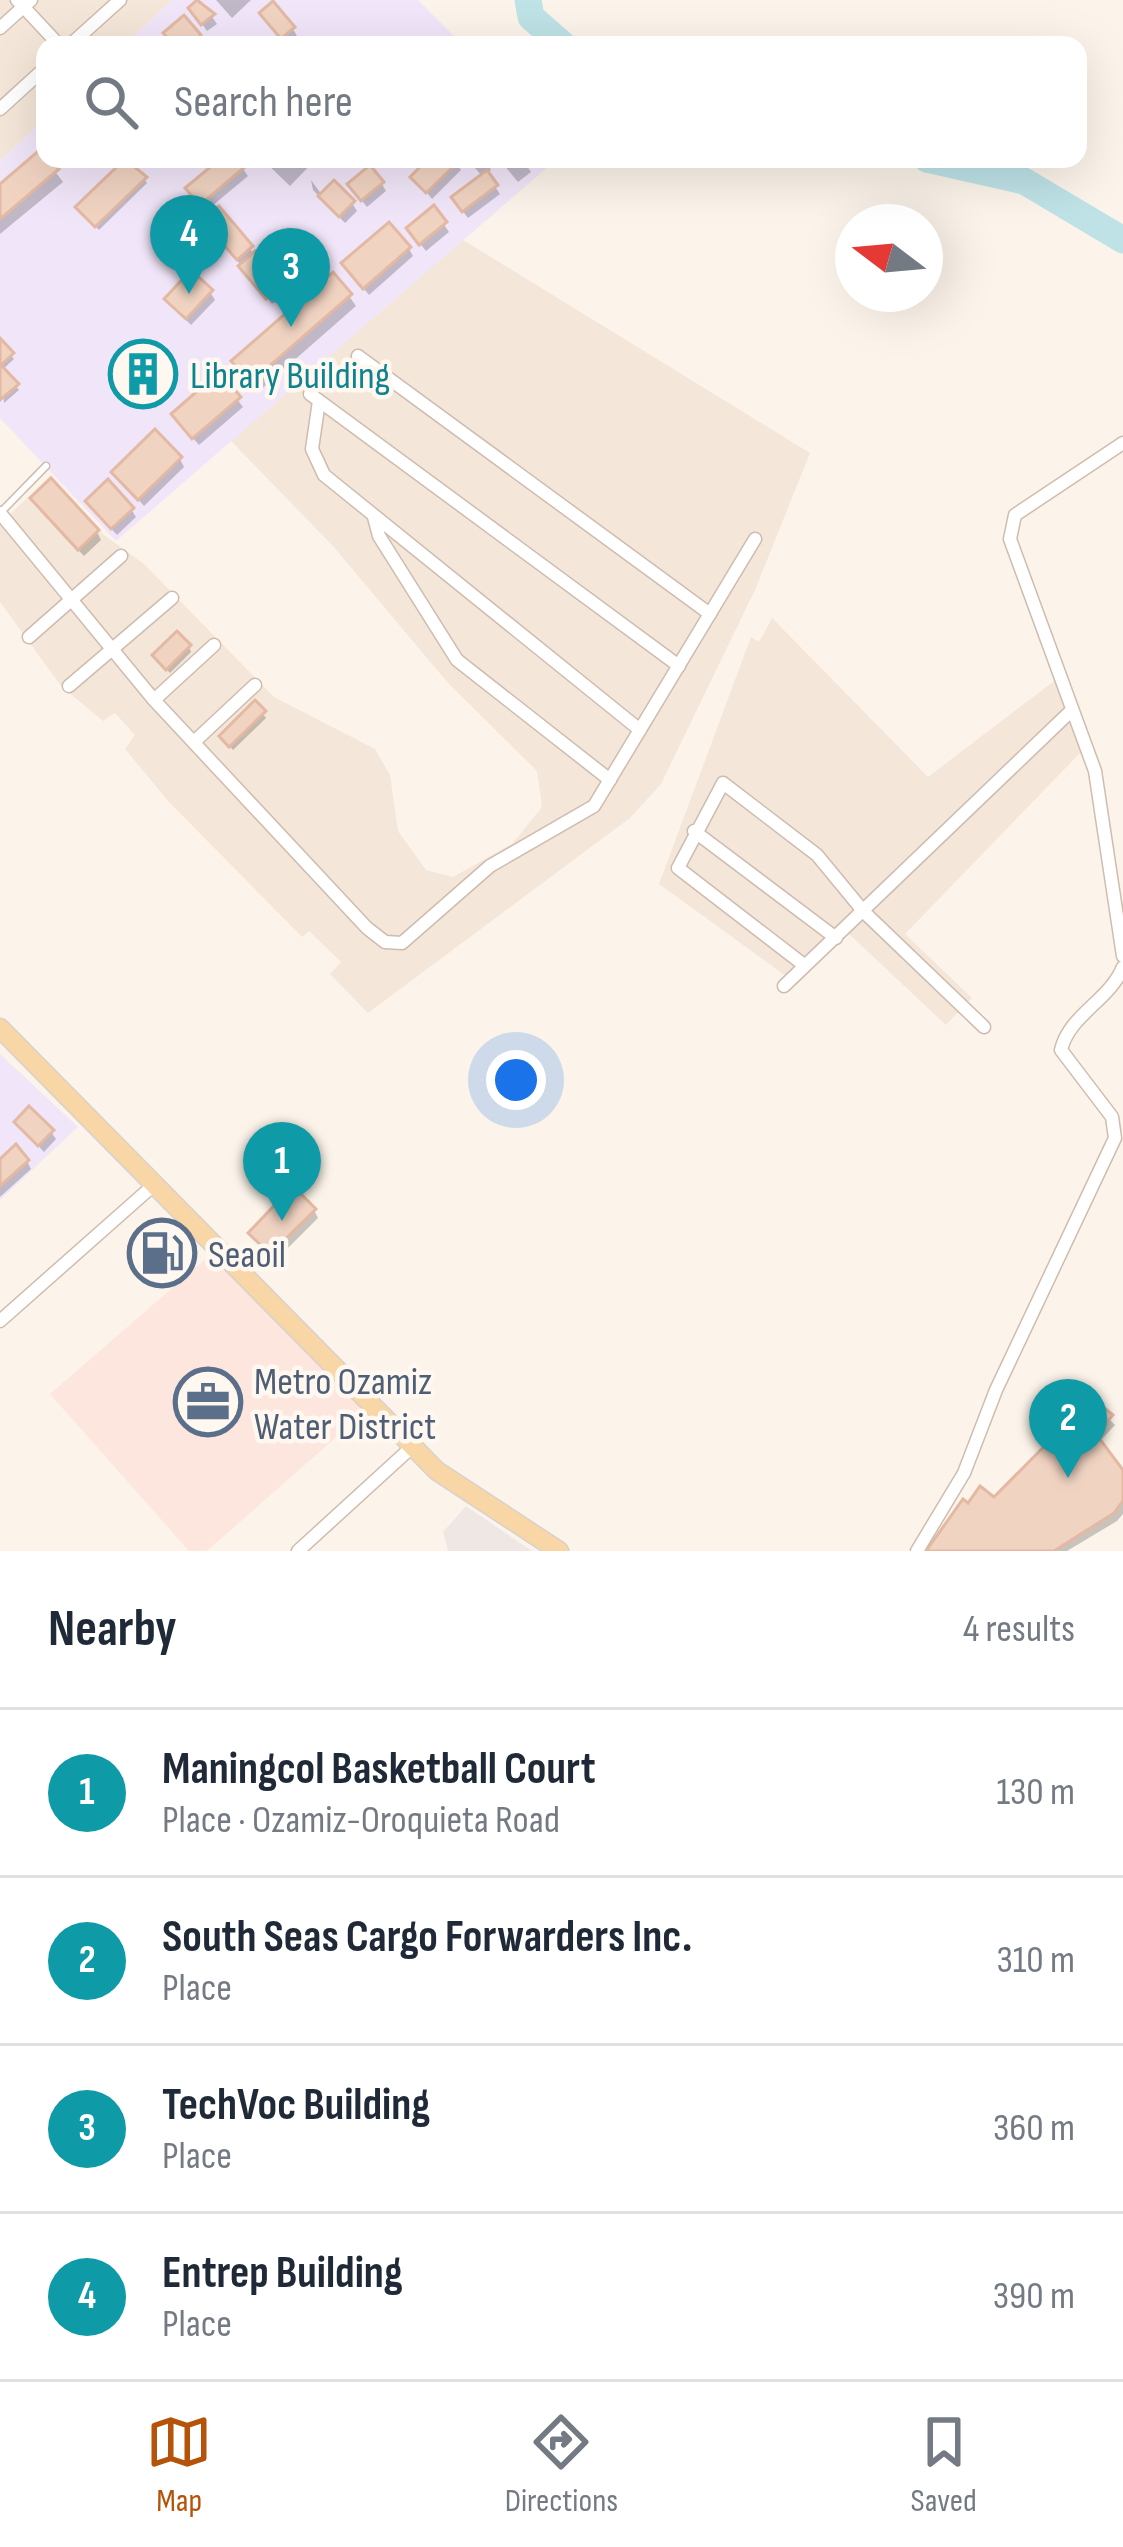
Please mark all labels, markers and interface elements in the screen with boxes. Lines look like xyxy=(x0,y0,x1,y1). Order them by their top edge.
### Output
search box xyxy=(36,36,1087,168)
icon: search xyxy=(78,69,144,135)
text: Search here xyxy=(174,75,353,130)
pin: 4 xyxy=(150,195,228,294)
north arrow xyxy=(835,204,943,312)
pin: 3 xyxy=(252,228,330,327)
building icon: Library Building xyxy=(108,339,178,409)
place label: Library Building xyxy=(190,353,390,400)
your location xyxy=(486,1050,546,1110)
pin: 1 xyxy=(243,1122,321,1221)
fuel station icon: Seaoil xyxy=(127,1218,197,1288)
place label: Seaoil xyxy=(208,1232,286,1279)
place label: Metro Ozamiz Water District xyxy=(254,1359,436,1451)
office icon: Metro Ozamiz Water District xyxy=(173,1367,243,1437)
pin: 2 xyxy=(1029,1379,1107,1478)
text: Nearby xyxy=(48,1599,177,1660)
text: 4 results xyxy=(963,1606,1075,1653)
text: Maningcol Basketball Court xyxy=(162,1742,595,1797)
text: 1 xyxy=(79,1769,95,1816)
text: 130 m xyxy=(996,1769,1075,1816)
text: Place · Ozamiz-Oroquieta Road xyxy=(162,1797,560,1844)
text: South Seas Cargo Forwarders Inc. xyxy=(162,1910,692,1965)
text: 2 xyxy=(78,1937,96,1984)
text: 310 m xyxy=(996,1937,1075,1984)
text: Place xyxy=(162,1965,232,2012)
text: TechVoc Building xyxy=(162,2078,430,2133)
text: 3 xyxy=(78,2105,96,2152)
text: 360 m xyxy=(993,2105,1075,2152)
text: Place xyxy=(162,2133,232,2180)
text: Entrep Building xyxy=(162,2246,403,2301)
text: 4 xyxy=(78,2273,96,2320)
text: 390 m xyxy=(993,2273,1075,2320)
text: Place xyxy=(162,2301,232,2348)
tab: Map xyxy=(146,2409,212,2521)
tab: Directions xyxy=(505,2409,618,2521)
tab: Saved xyxy=(911,2409,977,2521)

